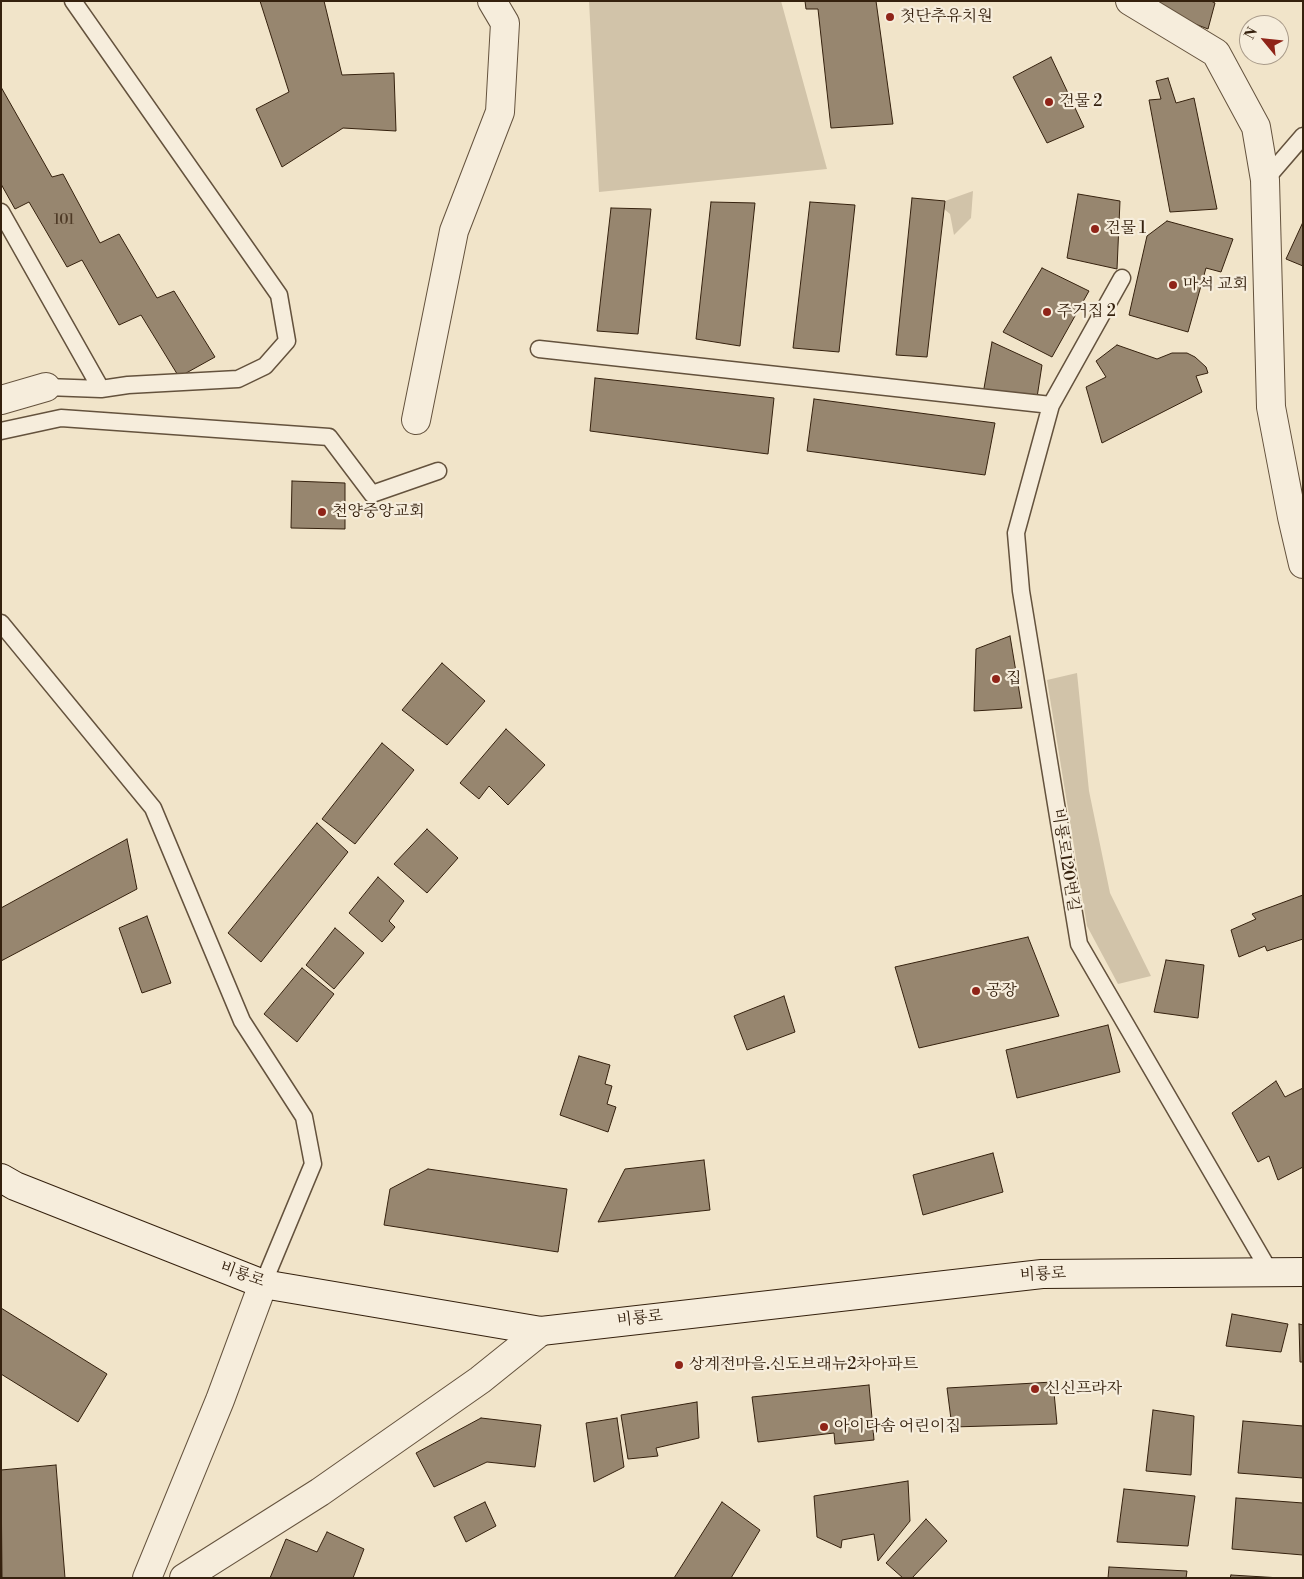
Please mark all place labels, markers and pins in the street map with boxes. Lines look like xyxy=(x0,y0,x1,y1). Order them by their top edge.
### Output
place label: 첫단추유치원 xyxy=(900,7,993,27)
marker: 첫단추유치원 xyxy=(884,11,896,23)
place label: 건물 2 xyxy=(1059,92,1102,112)
marker: 건물 2 xyxy=(1043,96,1055,108)
place label: 건물 1 xyxy=(1105,219,1146,239)
marker: 건물 1 xyxy=(1089,223,1101,235)
place label: 마석 교회 xyxy=(1183,275,1248,295)
marker: 마석 교회 xyxy=(1167,279,1179,291)
place label: 주거집 2 xyxy=(1057,302,1116,322)
marker: 주거집 2 xyxy=(1041,306,1053,318)
place label: 천양중앙교회 xyxy=(332,502,425,522)
marker: 천양중앙교회 xyxy=(316,506,328,518)
place label: 집 xyxy=(1006,669,1021,689)
marker: 집 xyxy=(990,673,1002,685)
place label: 공장 xyxy=(986,981,1017,1001)
marker: 공장 xyxy=(970,985,982,997)
place label: 상계전마을.신도브래뉴2차아파트 xyxy=(689,1355,918,1375)
marker: 상계전마을.신도브래뉴2차아파트 xyxy=(673,1359,685,1371)
place label: 신신프라자 xyxy=(1045,1379,1122,1399)
marker: 신신프라자 xyxy=(1029,1383,1041,1395)
place label: 아이다솜 어린이집 xyxy=(834,1417,961,1437)
marker: 아이다솜 어린이집 xyxy=(818,1421,830,1433)

